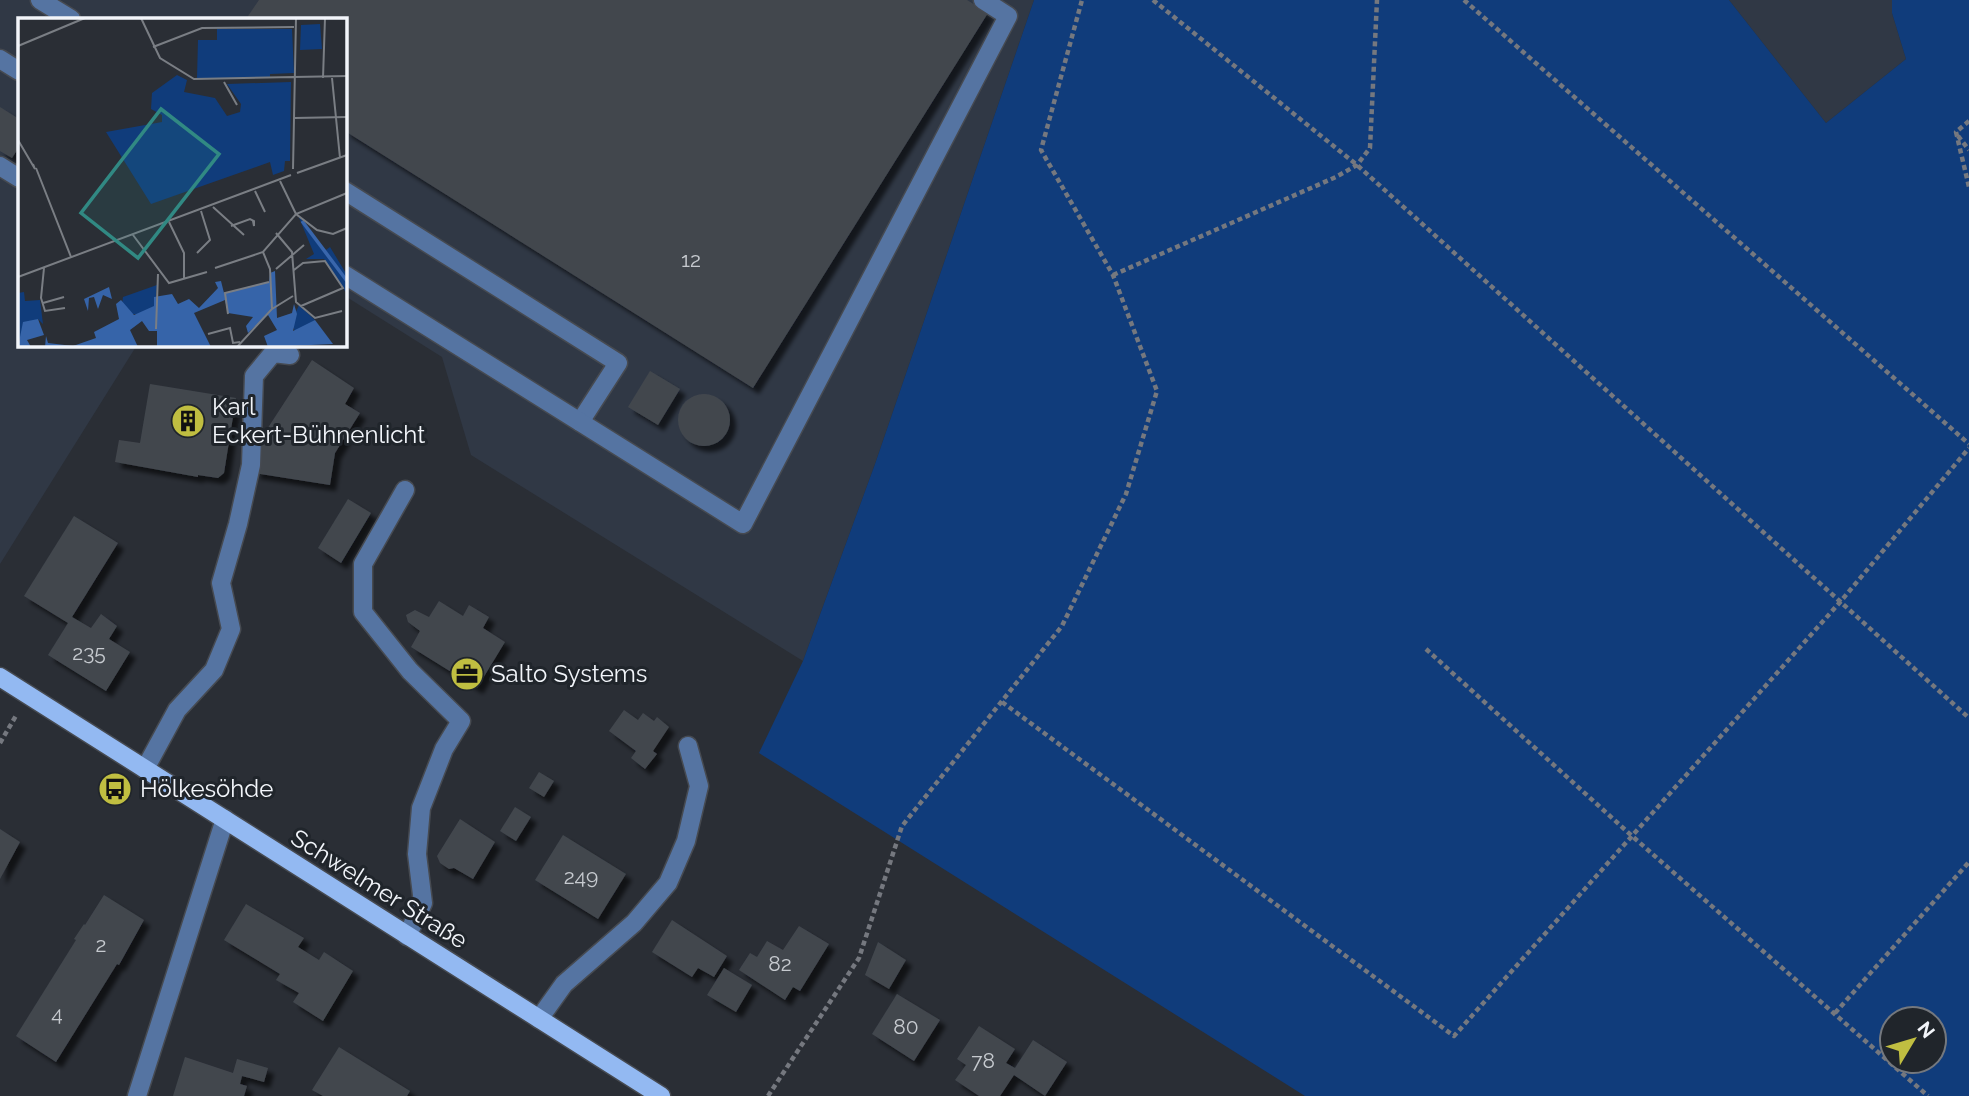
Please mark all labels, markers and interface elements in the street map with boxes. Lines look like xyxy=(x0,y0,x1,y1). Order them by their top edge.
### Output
inset map xyxy=(18,18,346,346)
house number: 12 xyxy=(681,247,701,272)
place label: Karl Eckert-Bühnenlicht xyxy=(212,392,425,449)
building icon: Karl Eckert-Bühnenlicht xyxy=(169,402,207,440)
house number: 235 xyxy=(72,640,106,665)
office icon: Salto Systems xyxy=(448,655,486,693)
place label: Salto Systems xyxy=(491,659,647,688)
bus stop icon: Hölkesöhde xyxy=(96,770,134,808)
place label: Hölkesöhde xyxy=(140,774,273,803)
street label: Schwelmer Straße xyxy=(286,823,473,955)
house number: 249 xyxy=(564,864,598,889)
house number: 2 xyxy=(96,932,106,957)
house number: 82 xyxy=(768,951,792,976)
house number: 4 xyxy=(51,1001,63,1026)
north arrow xyxy=(1878,1005,1948,1075)
house number: 80 xyxy=(893,1014,919,1039)
text: N xyxy=(1913,1017,1940,1042)
house number: 78 xyxy=(971,1048,995,1073)

